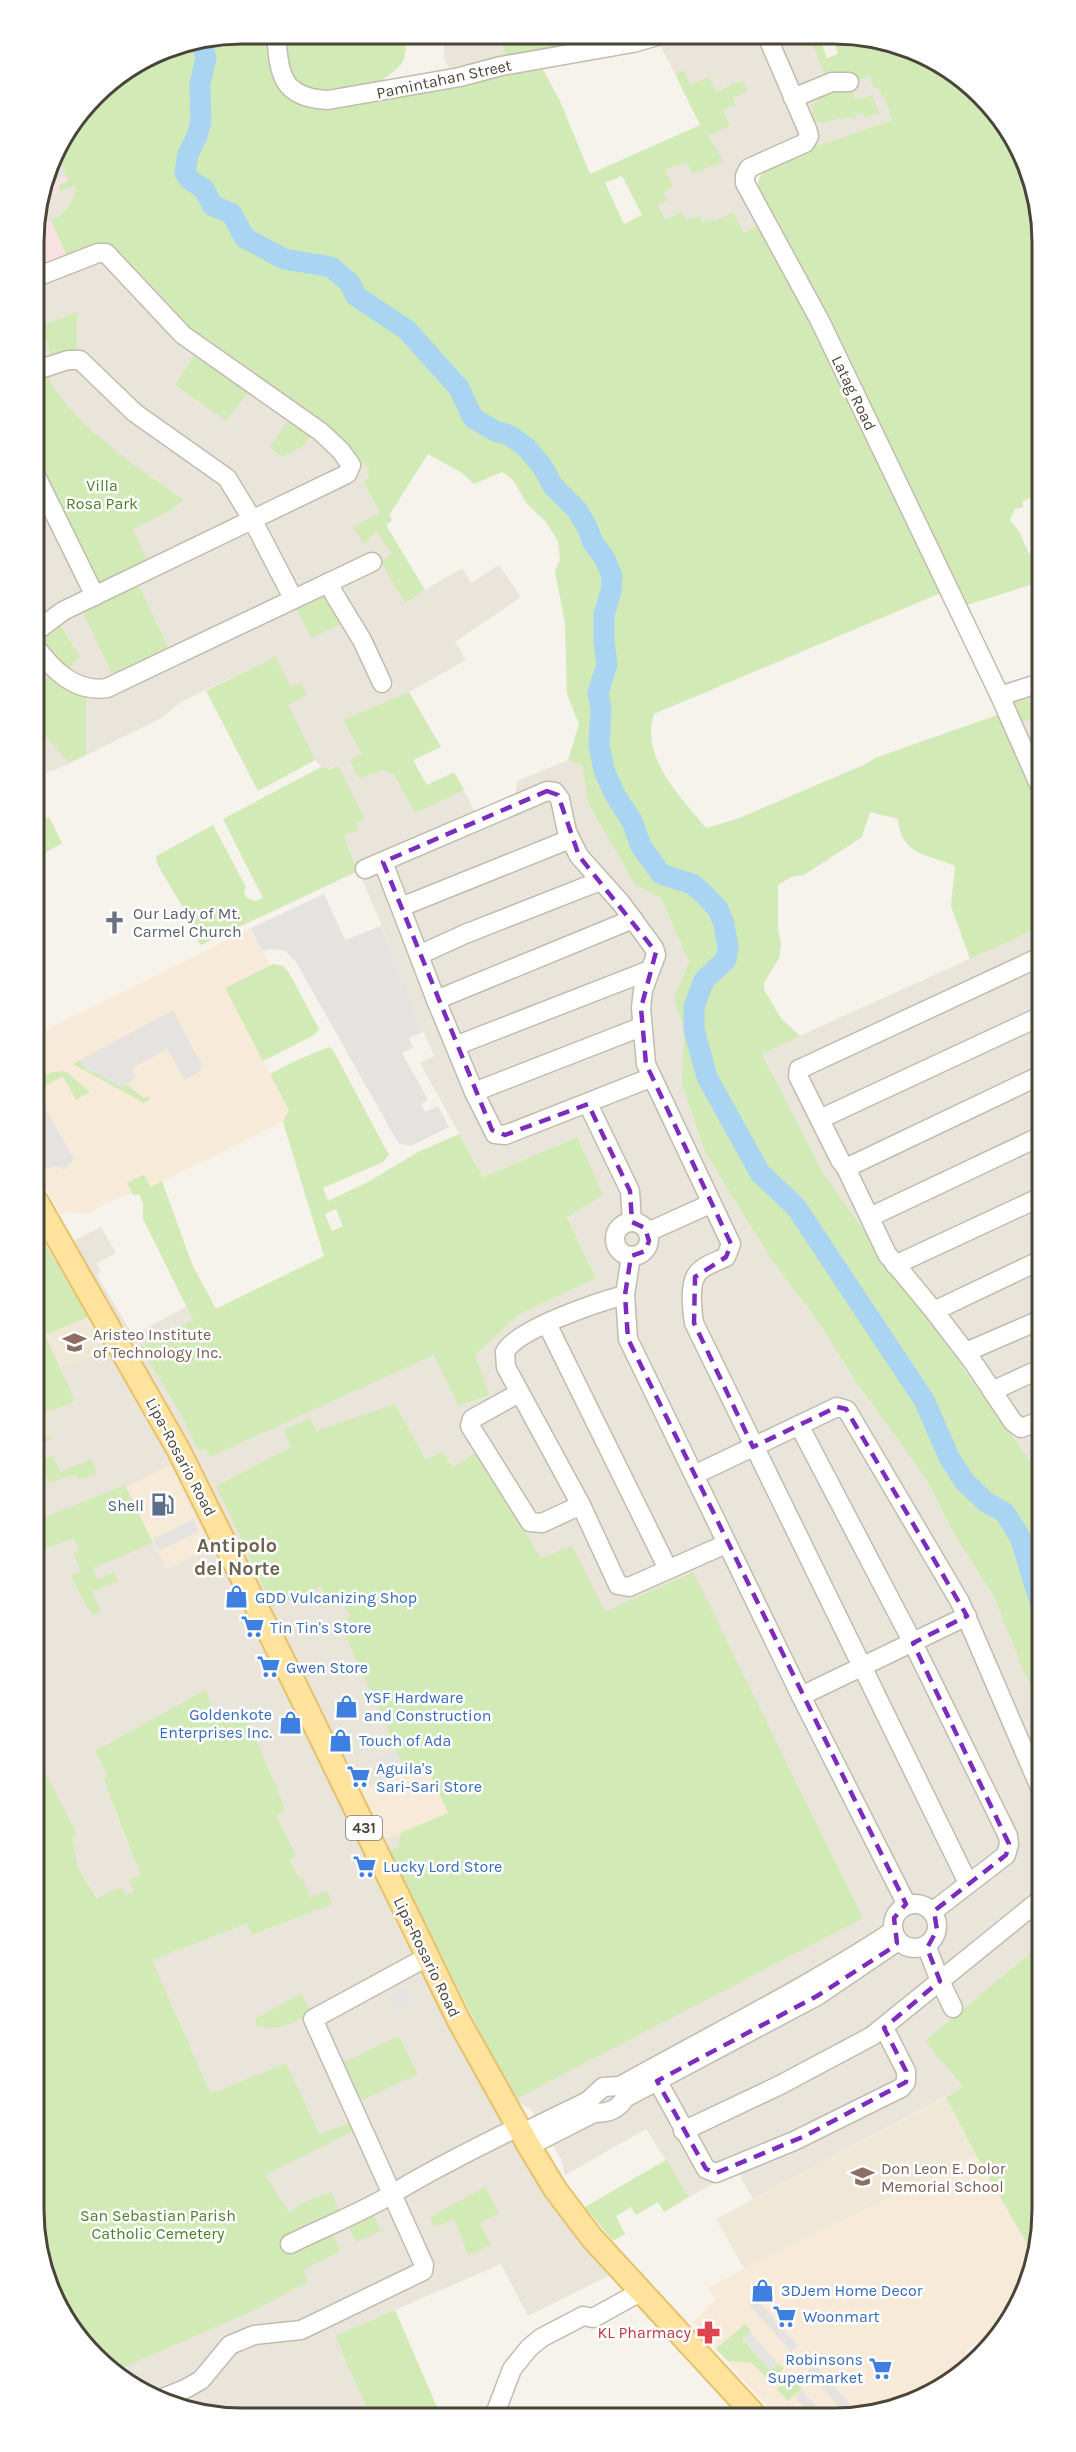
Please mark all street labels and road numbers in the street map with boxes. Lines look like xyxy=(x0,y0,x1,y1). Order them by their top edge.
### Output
street label: Pamintahan Street xyxy=(375,55,513,103)
street label: Latag Road xyxy=(828,353,880,433)
street label: Lipa-Rosario Road xyxy=(142,1394,220,1520)
road number: 431 xyxy=(346,1816,382,1840)
street label: Lipa-Rosario Road xyxy=(390,1894,464,2020)

